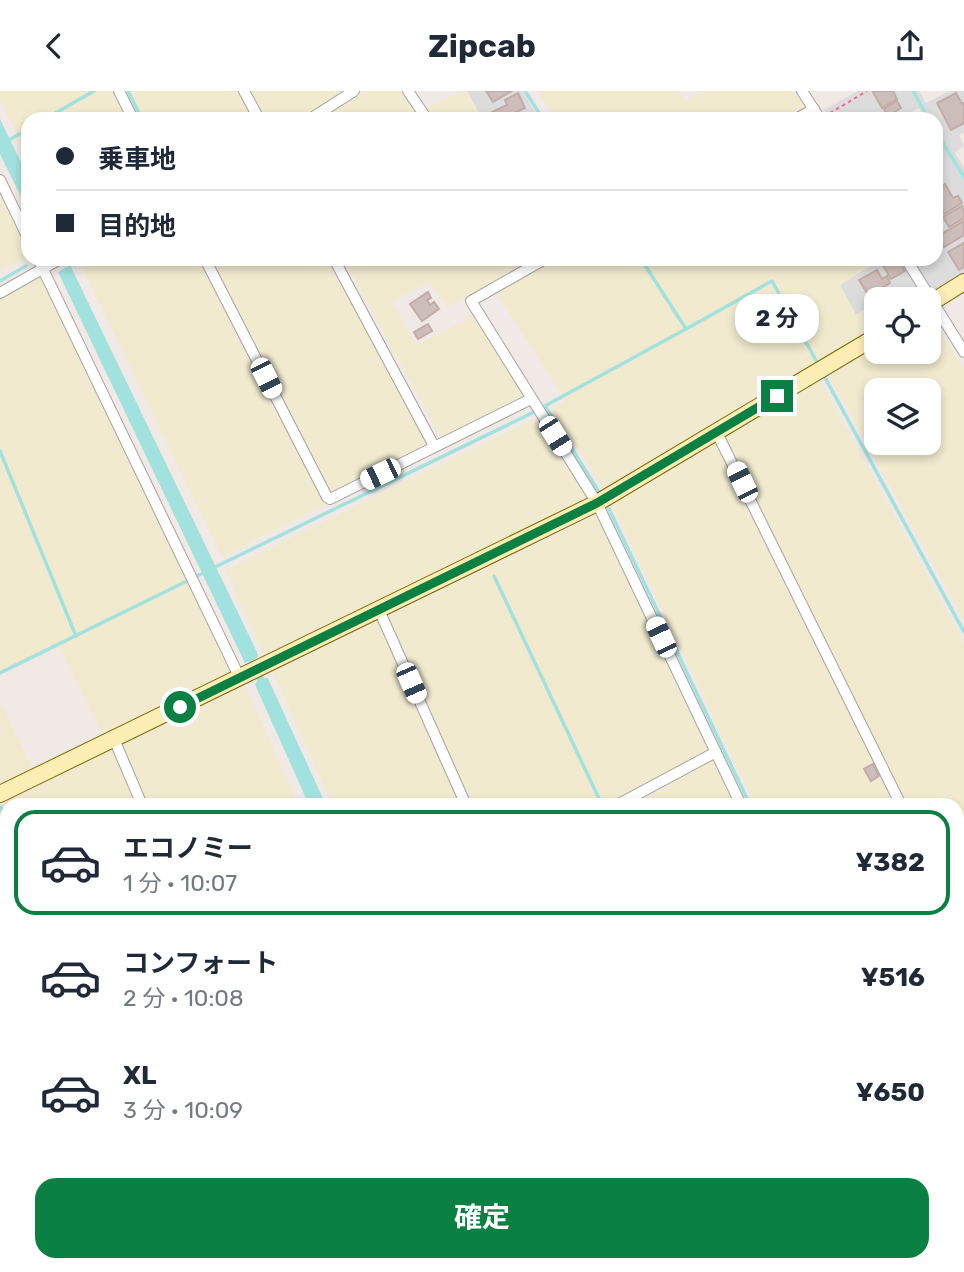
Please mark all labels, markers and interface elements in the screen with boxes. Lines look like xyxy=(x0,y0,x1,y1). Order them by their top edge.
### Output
icon: back xyxy=(35,27,73,65)
text: Zipcab xyxy=(428,27,536,65)
icon: share xyxy=(891,27,929,65)
text: 乗車地 xyxy=(98,144,176,175)
text: 目的地 xyxy=(98,211,176,242)
map controls xyxy=(864,287,941,455)
button: locate xyxy=(864,287,941,364)
callout: 2 分 xyxy=(735,295,819,343)
text: 2 分 xyxy=(756,304,798,332)
car xyxy=(248,355,285,401)
button: layers xyxy=(864,378,941,455)
route end xyxy=(761,380,793,412)
car xyxy=(535,413,576,459)
car xyxy=(357,455,404,493)
car xyxy=(724,459,761,505)
car xyxy=(643,614,680,660)
car xyxy=(393,660,430,706)
route start xyxy=(164,691,196,723)
icon: car xyxy=(39,831,102,894)
text: エコノミー xyxy=(123,833,253,864)
text: ¥382 xyxy=(855,847,925,878)
text: 1 分 · 10:07 xyxy=(123,869,237,897)
icon: car xyxy=(39,946,102,1009)
text: コンフォート xyxy=(123,948,278,979)
text: ¥516 xyxy=(861,962,925,993)
text: 2 分 · 10:08 xyxy=(123,984,244,1012)
text: XL xyxy=(123,1060,156,1091)
icon: car xyxy=(39,1061,102,1124)
text: ¥650 xyxy=(856,1077,925,1108)
text: 3 分 · 10:09 xyxy=(123,1096,243,1124)
button: 確定 xyxy=(35,1178,929,1258)

